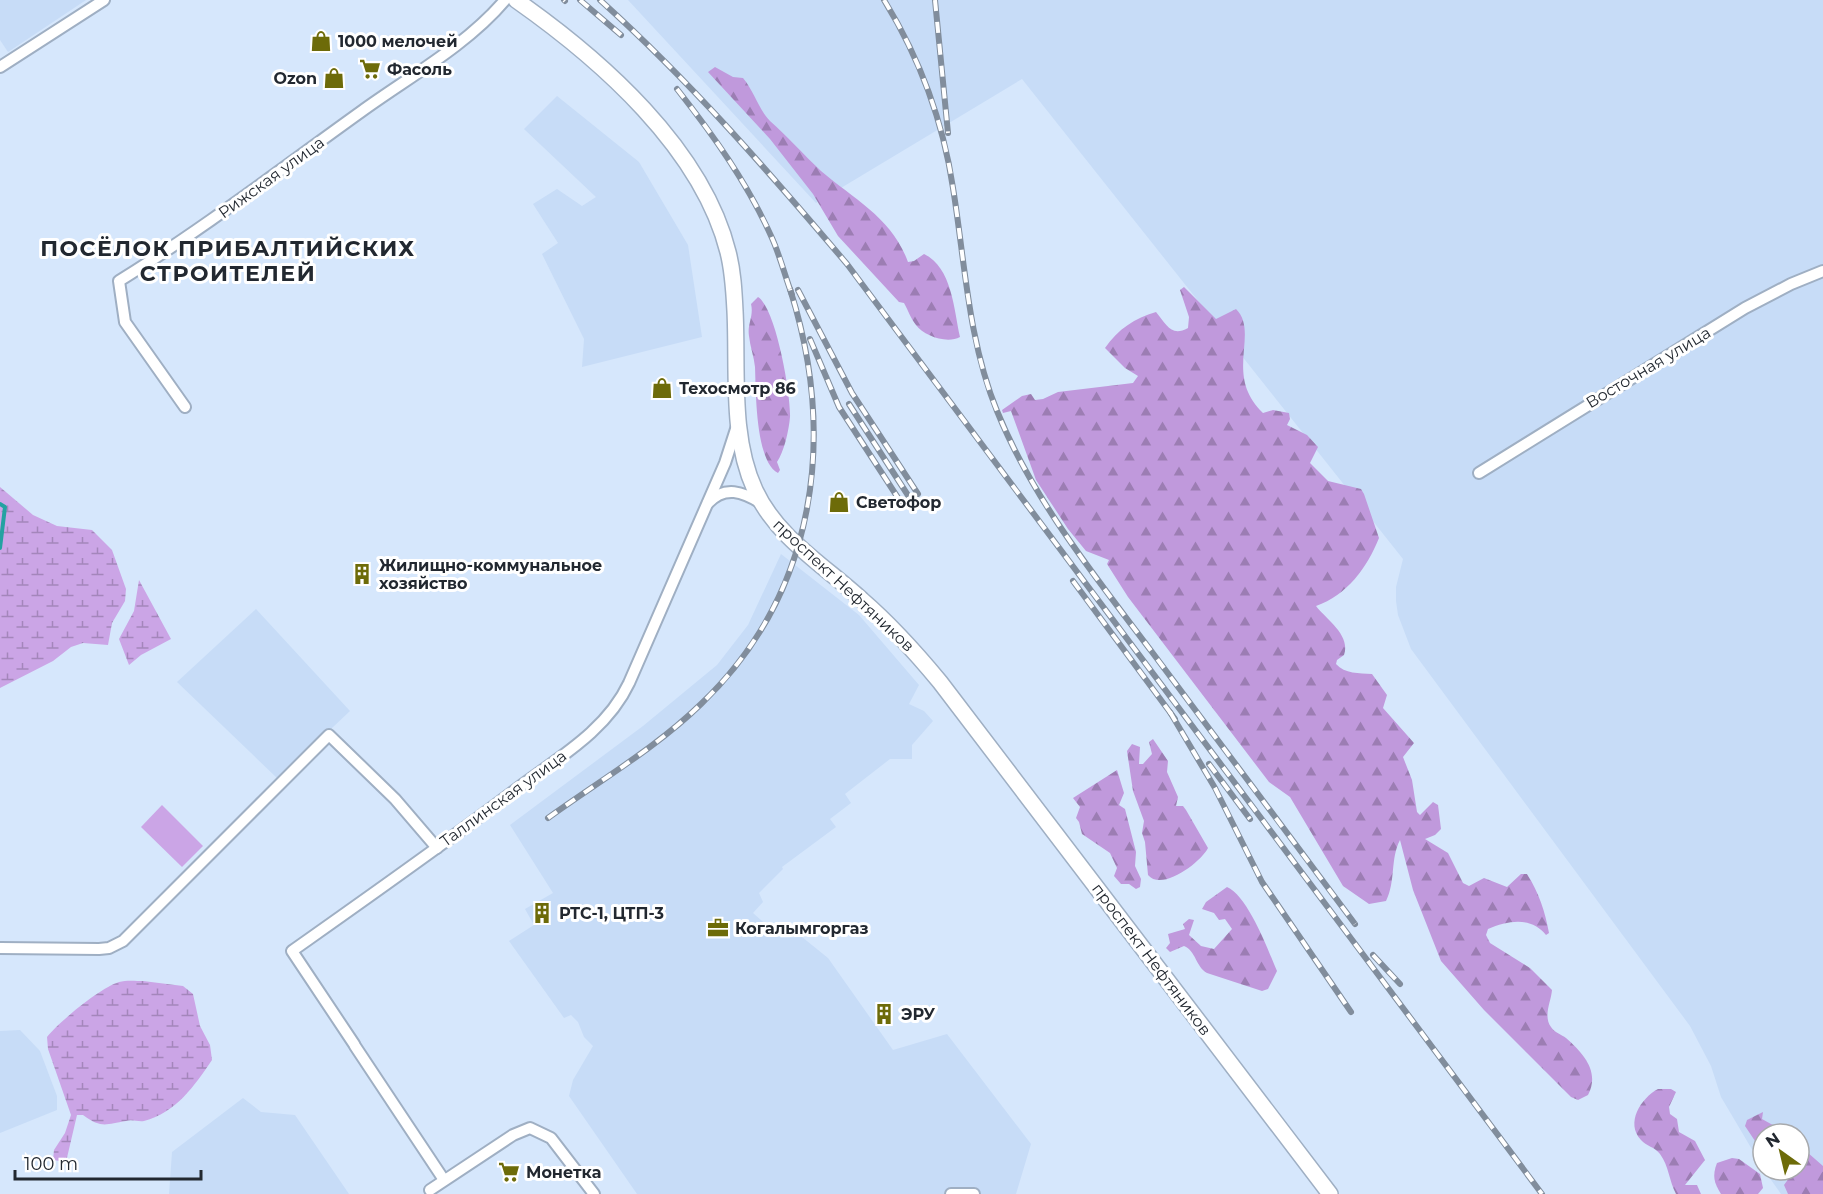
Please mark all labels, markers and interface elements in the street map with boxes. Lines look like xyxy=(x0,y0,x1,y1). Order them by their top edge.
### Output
shop icon: 1000 мелочей xyxy=(309,29,333,53)
place label: 1000 мелочей xyxy=(338,32,458,51)
supermarket icon: Фасоль xyxy=(358,57,382,81)
place label: Фасоль xyxy=(387,60,452,79)
shop icon: Ozon xyxy=(322,66,346,90)
place label: Ozon xyxy=(273,69,317,88)
street label: Рижская улица xyxy=(215,133,328,222)
district label: ПОСЁЛОК ПРИБАЛТИЙСКИХ СТРОИТЕЛЕЙ xyxy=(40,235,416,287)
street label: Восточная улица xyxy=(1583,323,1714,412)
shop icon: Техосмотр 86 xyxy=(650,376,674,400)
place label: Техосмотр 86 xyxy=(679,379,796,398)
shop icon: Светофор xyxy=(827,490,851,514)
place label: Светофор xyxy=(856,493,941,512)
street label: проспект Нефтяников xyxy=(769,515,918,656)
place label: Жилищно-коммунальное хозяйство xyxy=(379,556,602,593)
building icon: Жилищно-коммунальное хозяйство xyxy=(350,562,374,586)
street label: Таллинская улица xyxy=(436,746,570,851)
street label: проспект Нефтяников xyxy=(1088,879,1215,1039)
building icon: РТС-1, ЦТП-3 xyxy=(530,901,554,925)
place label: РТС-1, ЦТП-3 xyxy=(559,904,664,923)
office icon: Когалымгоргаз xyxy=(706,916,730,940)
place label: Когалымгоргаз xyxy=(735,919,868,938)
building icon: ЭРУ xyxy=(872,1002,896,1026)
place label: ЭРУ xyxy=(901,1005,936,1024)
north arrow xyxy=(1751,1122,1811,1182)
text: N xyxy=(1762,1128,1784,1151)
scale bar xyxy=(15,1143,201,1181)
text: 100 m xyxy=(24,1153,78,1175)
supermarket icon: Монетка xyxy=(497,1160,521,1184)
place label: Монетка xyxy=(526,1163,601,1182)

